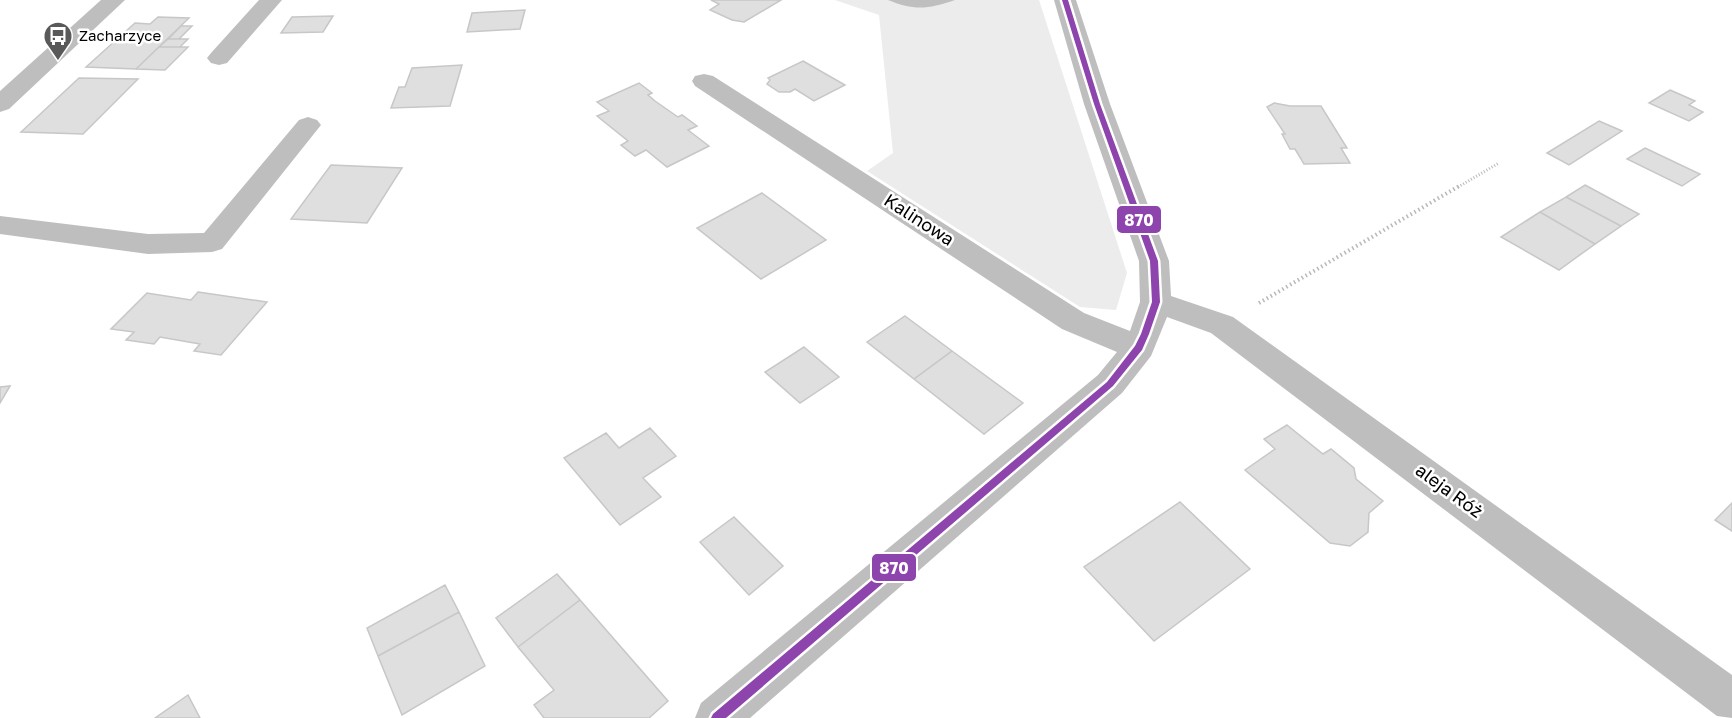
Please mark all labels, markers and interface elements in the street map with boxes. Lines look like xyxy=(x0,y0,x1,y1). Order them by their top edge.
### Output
bus stop icon: Zacharzyce xyxy=(42,20,74,62)
place label: Zacharzyce xyxy=(79,26,161,44)
street label: Kalinowa xyxy=(880,188,959,250)
line badge: 870 xyxy=(1116,205,1162,234)
text: 870 xyxy=(1124,210,1154,230)
street label: aleja Róż xyxy=(1412,458,1487,522)
line badge: 870 xyxy=(871,553,917,582)
text: 870 xyxy=(879,558,909,578)

